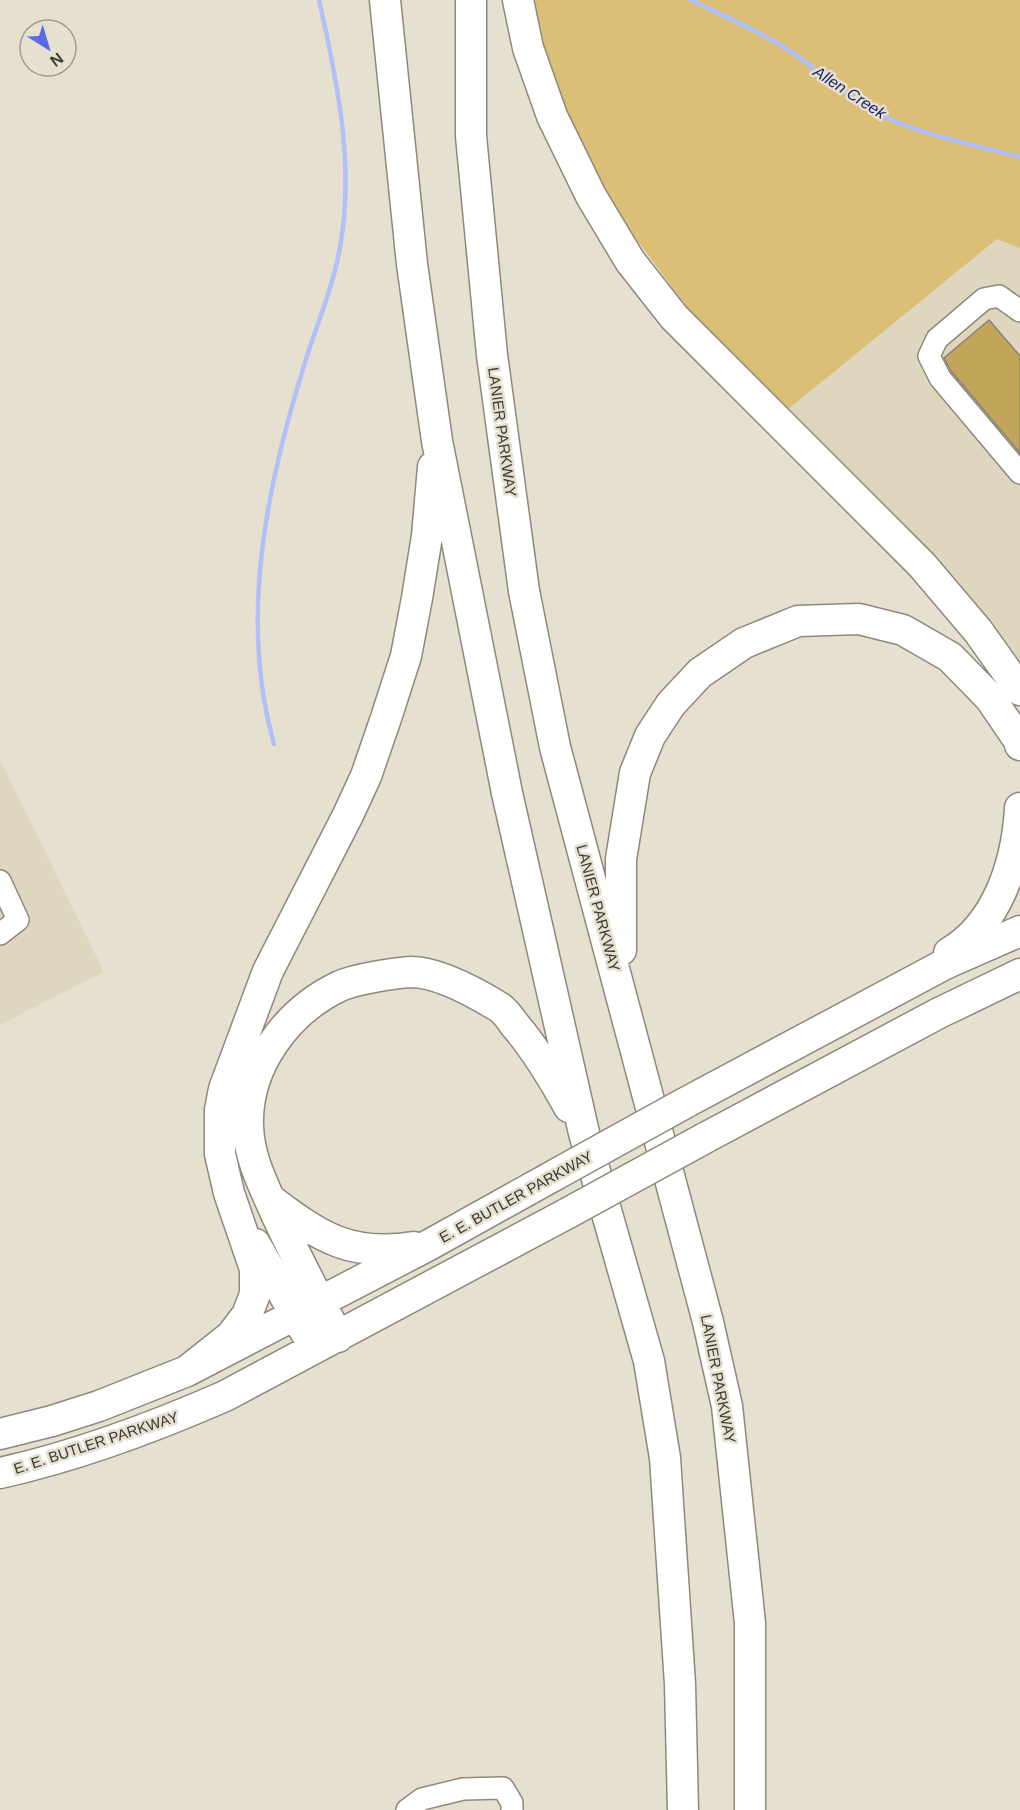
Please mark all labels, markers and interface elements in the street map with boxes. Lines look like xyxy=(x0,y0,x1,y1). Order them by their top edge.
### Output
north arrow xyxy=(18,18,78,78)
text: N xyxy=(47,49,66,70)
water label: Allen Creek xyxy=(810,62,890,123)
street label: LANIER PARKWAY xyxy=(485,366,520,498)
street label: LANIER PARKWAY xyxy=(573,843,624,973)
street label: E. E. BUTLER PARKWAY xyxy=(436,1147,595,1246)
street label: LANIER PARKWAY xyxy=(698,1313,739,1445)
street label: E. E. BUTLER PARKWAY xyxy=(11,1408,180,1477)

